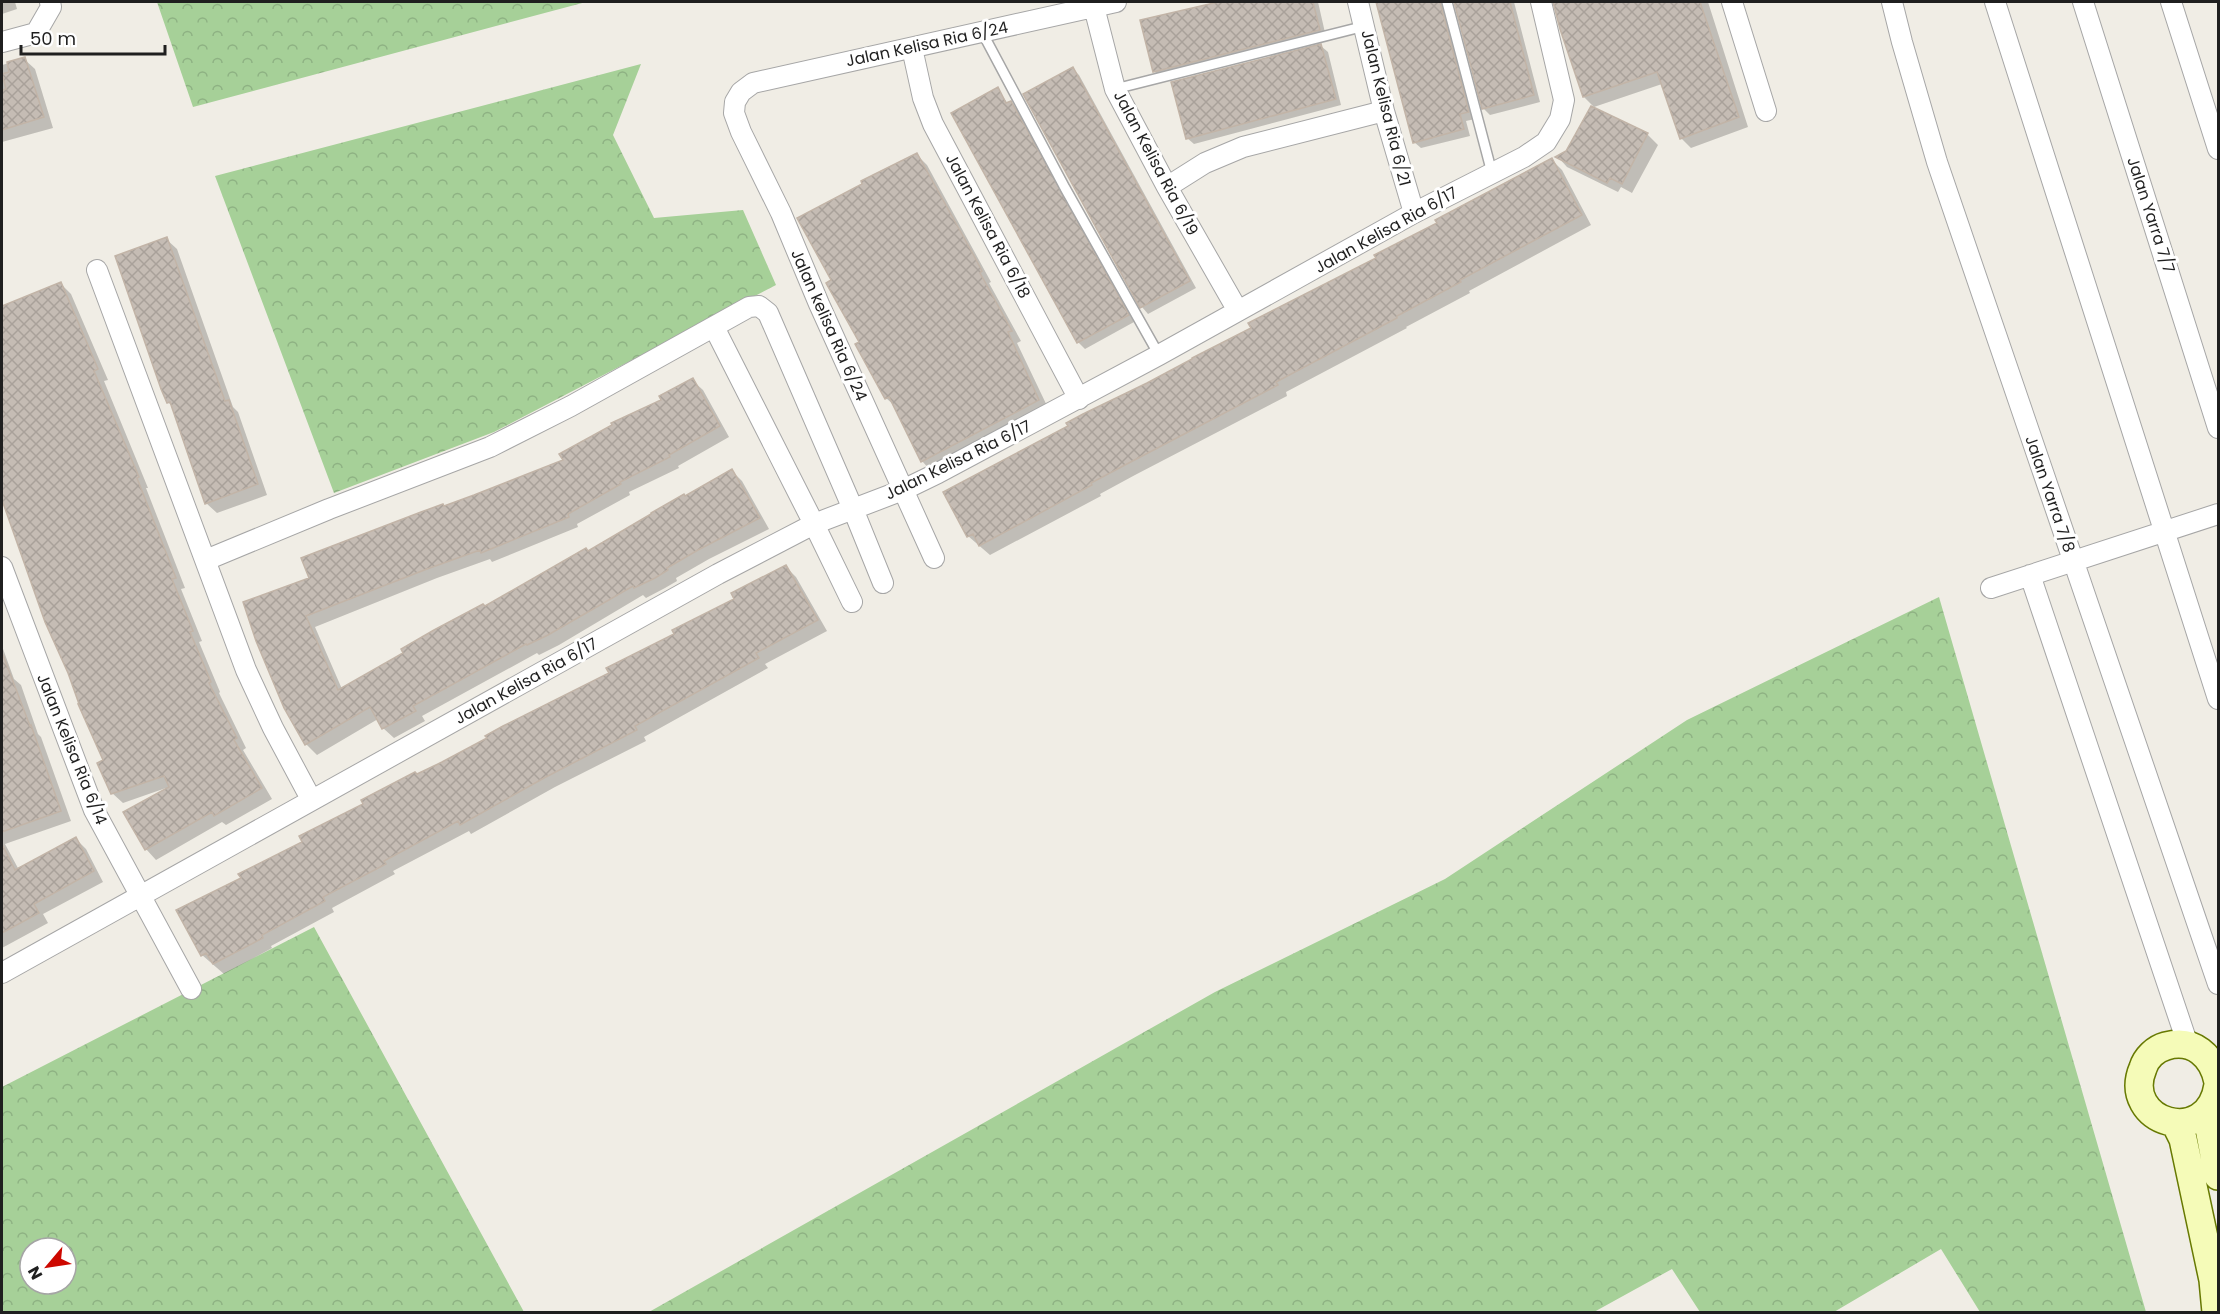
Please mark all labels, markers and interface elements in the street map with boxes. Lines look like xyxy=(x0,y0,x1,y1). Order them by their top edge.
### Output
street label: Jalan Kelisa Ria 6/24 xyxy=(844,16,1010,72)
scale bar xyxy=(21,18,165,56)
text: 50 m xyxy=(30,26,76,51)
street label: Jalan Kelisa Ria 6/21 xyxy=(1355,27,1417,189)
street label: Jalan Kelisa Ria 6/19 xyxy=(1108,86,1204,240)
street label: Jalan Kelisa Ria 6/18 xyxy=(940,149,1036,303)
street label: Jalan Yarra 7/7 xyxy=(2121,154,2181,276)
street label: Jalan Kelisa Ria 6/17 xyxy=(1311,181,1462,279)
street label: Jalan kelisa Ria 6/24 xyxy=(785,245,873,405)
street label: Jalan Kelisa Ria 6/17 xyxy=(881,415,1035,505)
street label: Jalan Yarra 7/8 xyxy=(2019,432,2081,556)
street label: Jalan Kelisa Ria 6/17 xyxy=(451,632,602,730)
street label: Jalan Kelisa Ria 6/14 xyxy=(31,670,113,828)
north arrow xyxy=(18,1236,78,1296)
text: N xyxy=(22,1262,48,1284)

